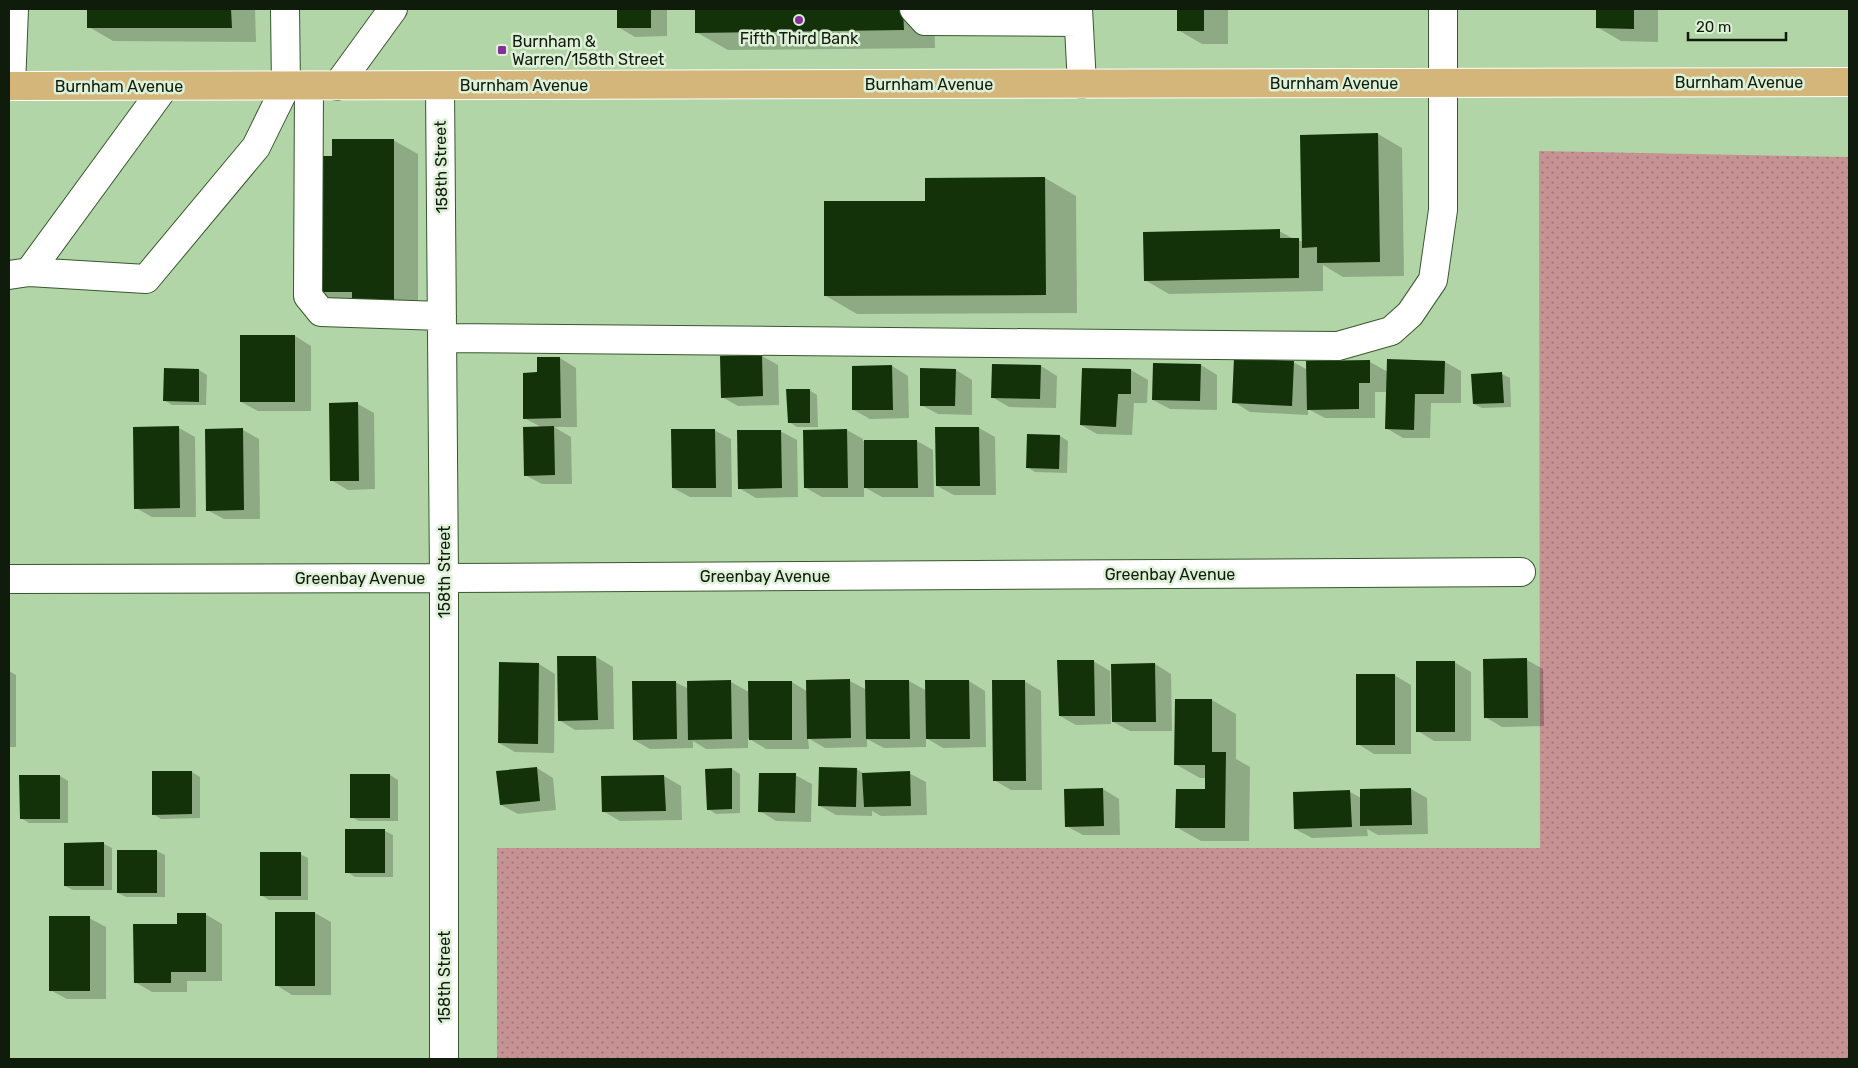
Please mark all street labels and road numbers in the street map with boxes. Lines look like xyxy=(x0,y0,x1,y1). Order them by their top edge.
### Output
street label: Burnham Avenue xyxy=(1675,73,1803,92)
street label: Burnham Avenue xyxy=(1270,74,1398,93)
street label: Burnham Avenue xyxy=(865,75,993,94)
street label: Burnham Avenue xyxy=(460,76,588,95)
street label: Burnham Avenue xyxy=(55,77,183,96)
street label: 158th Street xyxy=(431,120,451,214)
street label: 158th Street xyxy=(435,526,454,618)
street label: Greenbay Avenue xyxy=(1105,565,1235,584)
street label: Greenbay Avenue xyxy=(700,567,830,586)
street label: Greenbay Avenue xyxy=(295,569,425,588)
street label: 158th Street xyxy=(435,931,454,1023)

